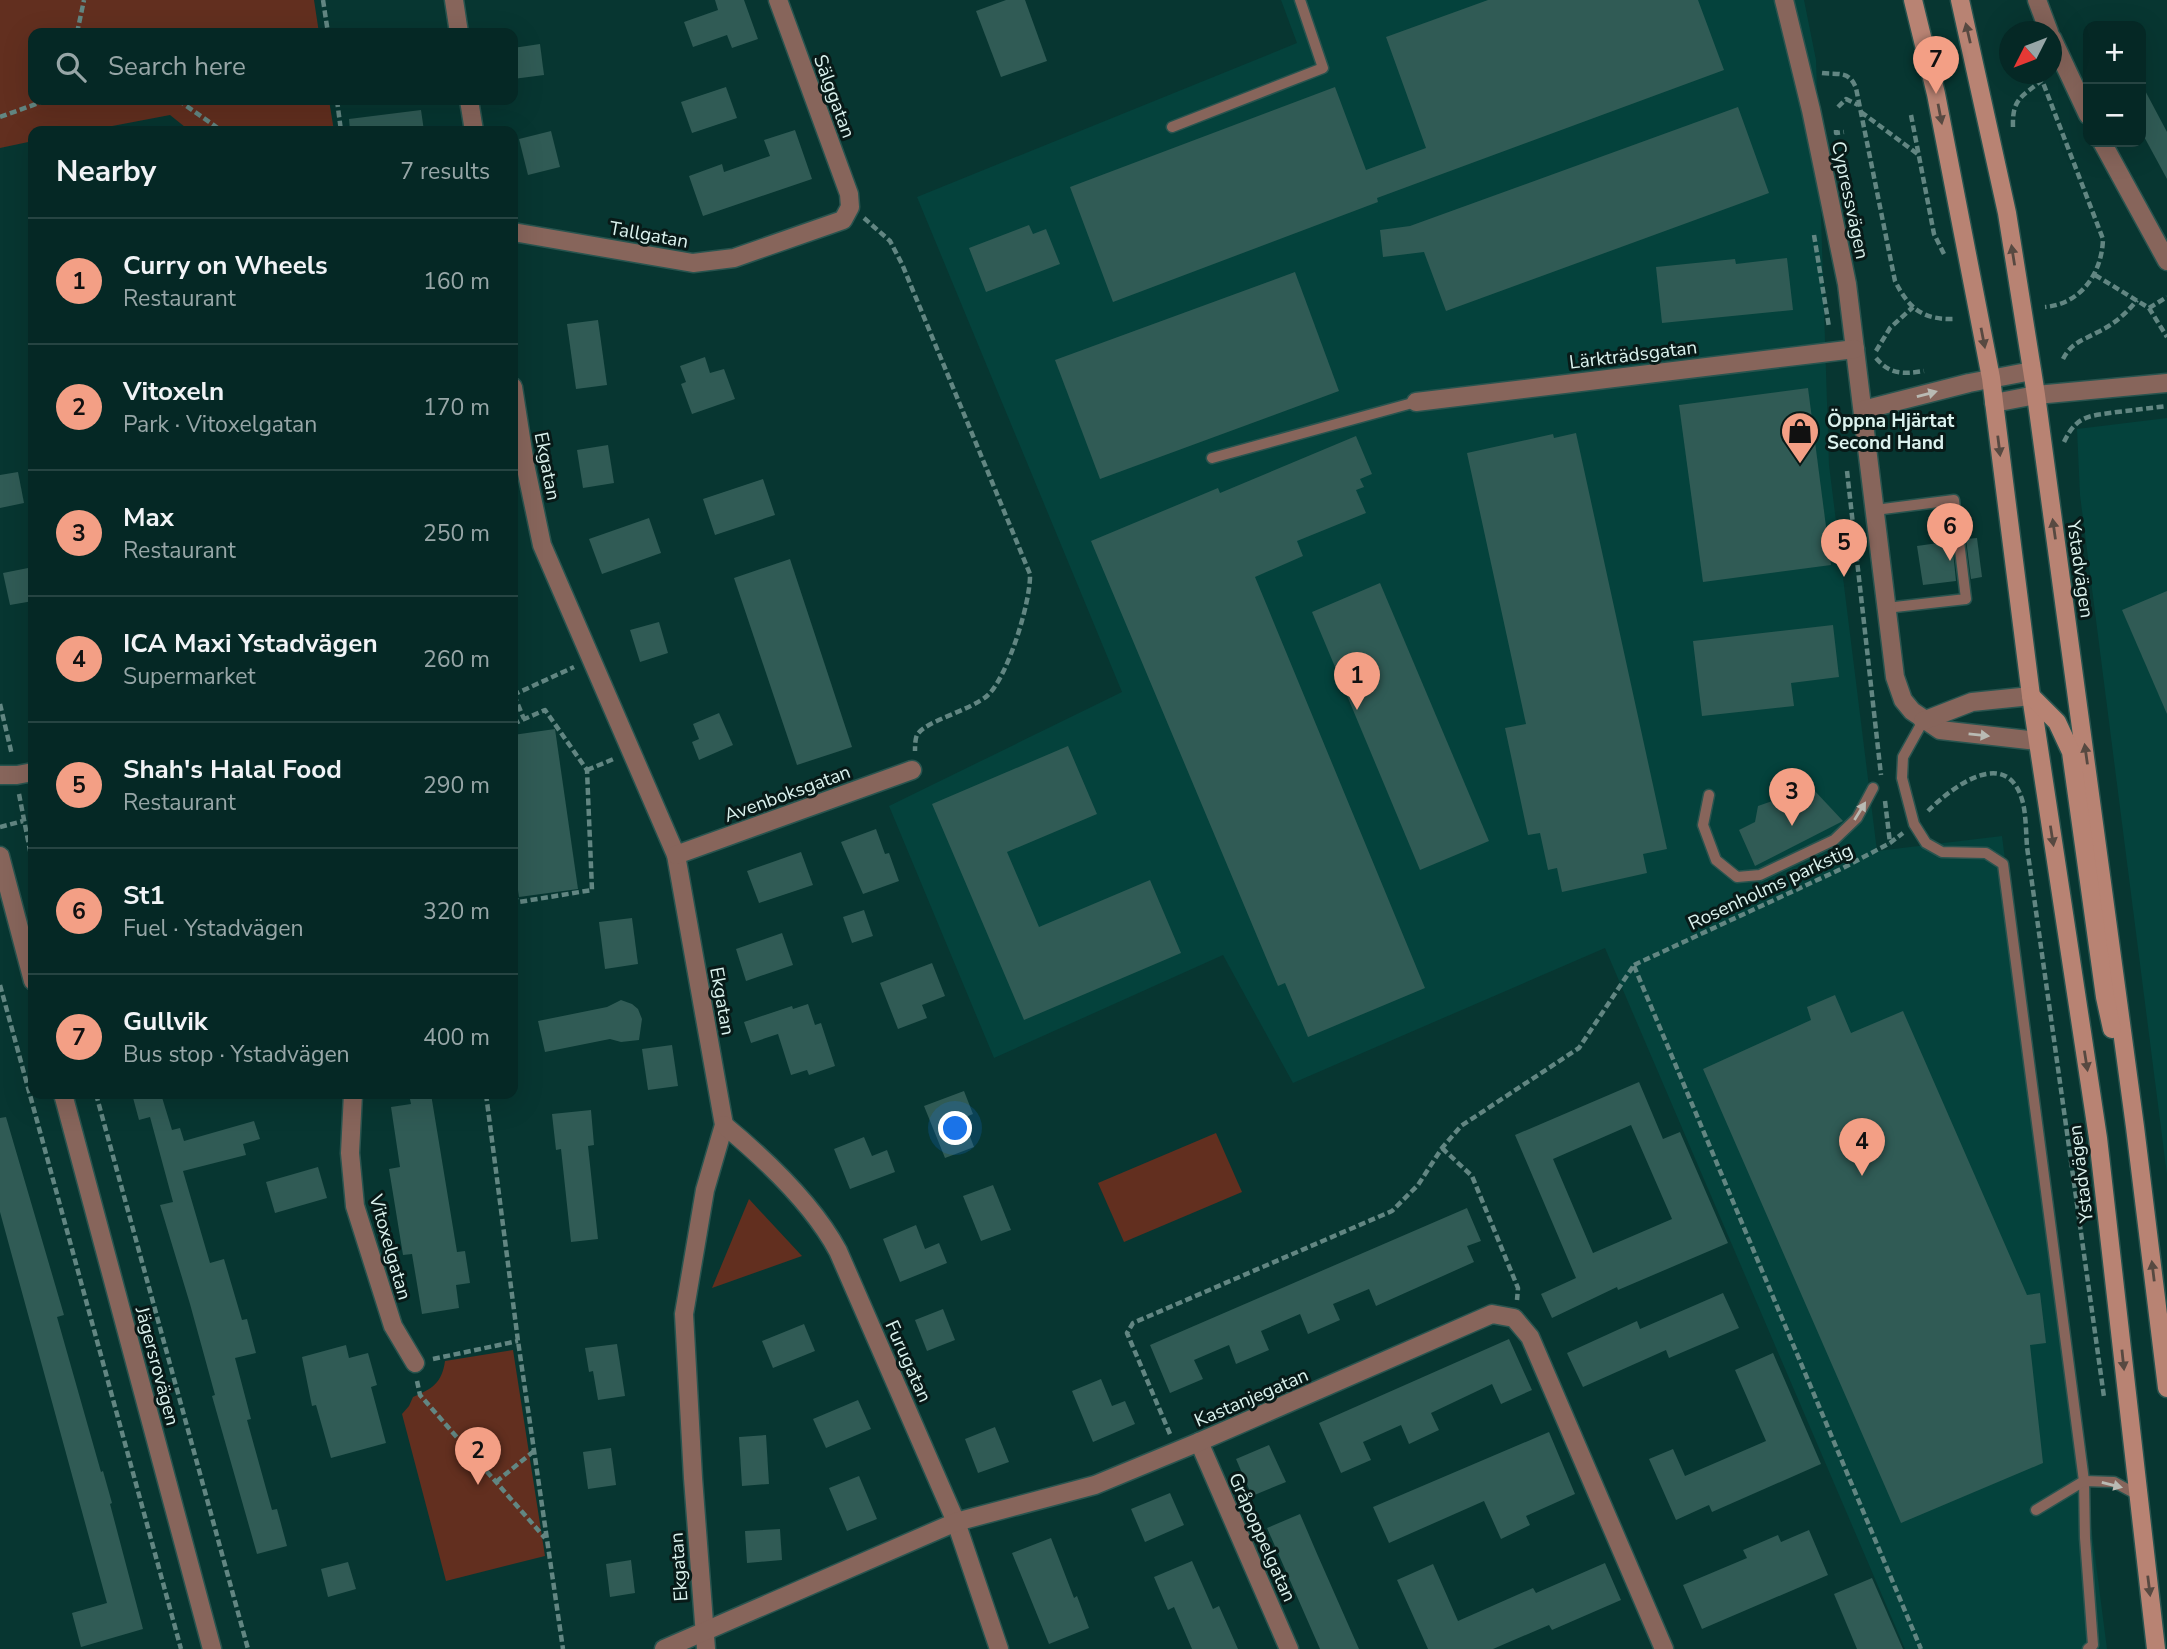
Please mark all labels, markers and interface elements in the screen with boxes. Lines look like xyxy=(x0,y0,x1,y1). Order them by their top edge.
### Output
north arrow xyxy=(1999,21,2062,84)
map controls xyxy=(2083,21,2146,147)
button: + xyxy=(2083,21,2146,84)
one-way arrow xyxy=(1962,22,1973,44)
search box xyxy=(28,28,518,105)
pin: 7 xyxy=(1913,36,1959,94)
icon: search xyxy=(52,48,90,86)
text: Search here xyxy=(108,49,246,84)
street label: Sälggatan xyxy=(807,51,861,142)
button: − xyxy=(2083,84,2146,147)
one-way arrow xyxy=(1935,103,1946,125)
street label: Cypressvägen xyxy=(1825,139,1875,261)
text: Nearby xyxy=(56,151,156,192)
text: 7 results xyxy=(400,156,490,187)
street label: Tallgatan xyxy=(607,215,690,255)
one-way arrow xyxy=(2008,244,2019,266)
text: Curry on Wheels xyxy=(123,248,328,283)
text: 1 xyxy=(72,266,86,297)
text: 160 m xyxy=(423,266,490,297)
text: Restaurant xyxy=(123,283,236,314)
one-way arrow xyxy=(1977,327,1988,349)
street label: Lärkträdsgatan xyxy=(1568,334,1699,376)
text: Vitoxeln xyxy=(123,374,224,409)
one-way arrow xyxy=(1916,388,1938,399)
text: 2 xyxy=(72,392,86,423)
text: 170 m xyxy=(423,392,490,423)
place label: Öppna Hjärtat Second Hand xyxy=(1827,408,1955,456)
text: Park · Vitoxelgatan xyxy=(123,409,317,440)
shop icon: Öppna Hjärtat Second Hand xyxy=(1779,410,1821,465)
street label: Ekgatan xyxy=(528,430,566,503)
one-way arrow xyxy=(1994,435,2005,457)
text: Max xyxy=(123,500,174,535)
pin: 6 xyxy=(1927,503,1973,561)
text: 3 xyxy=(72,518,86,549)
text: 250 m xyxy=(423,518,490,549)
one-way arrow xyxy=(2049,518,2060,540)
street label: Ystadvägen xyxy=(2060,518,2100,620)
pin: 5 xyxy=(1821,519,1867,577)
text: Restaurant xyxy=(123,535,236,566)
text: ICA Maxi Ystadvägen xyxy=(123,626,378,661)
text: 4 xyxy=(72,644,86,675)
text: 260 m xyxy=(423,644,490,675)
pin: 1 xyxy=(1334,652,1380,710)
text: Supermarket xyxy=(123,661,256,692)
one-way arrow xyxy=(1968,729,1990,740)
one-way arrow xyxy=(2080,743,2091,765)
text: Shah's Halal Food xyxy=(123,752,342,787)
street label: Avenboksgatan xyxy=(721,759,854,829)
pin: 3 xyxy=(1769,768,1815,826)
text: 5 xyxy=(72,770,86,801)
text: 290 m xyxy=(423,770,490,801)
text: Restaurant xyxy=(123,787,236,818)
one-way arrow xyxy=(1854,801,1867,820)
one-way arrow xyxy=(2047,825,2058,847)
street label: Rosenholms parkstig xyxy=(1684,837,1857,936)
text: St1 xyxy=(123,878,165,913)
text: 6 xyxy=(72,896,86,927)
text: 320 m xyxy=(423,896,490,927)
text: Fuel · Ystadvägen xyxy=(123,913,303,944)
street label: Ekgatan xyxy=(703,965,741,1037)
text: Gullvik xyxy=(123,1004,208,1039)
text: 7 xyxy=(72,1022,86,1053)
text: 400 m xyxy=(423,1022,490,1053)
text: Bus stop · Ystadvägen xyxy=(123,1039,350,1070)
one-way arrow xyxy=(2081,1050,2092,1072)
your location xyxy=(938,1111,972,1145)
pin: 4 xyxy=(1839,1118,1885,1176)
street label: Ystadvägen xyxy=(2062,1123,2100,1225)
street label: Vitoxelgatan xyxy=(362,1191,417,1303)
one-way arrow xyxy=(2147,1260,2158,1282)
street label: Jägersrovägen xyxy=(128,1303,185,1429)
street label: Furugatan xyxy=(879,1316,938,1406)
one-way arrow xyxy=(2118,1349,2129,1371)
street label: Kastanjegatan xyxy=(1190,1362,1313,1434)
pin: 2 xyxy=(455,1427,501,1485)
street label: Gråpoppelgatan xyxy=(1222,1469,1302,1606)
one-way arrow xyxy=(2102,1479,2124,1490)
street label: Ekgatan xyxy=(664,1532,694,1602)
one-way arrow xyxy=(2143,1575,2154,1597)

